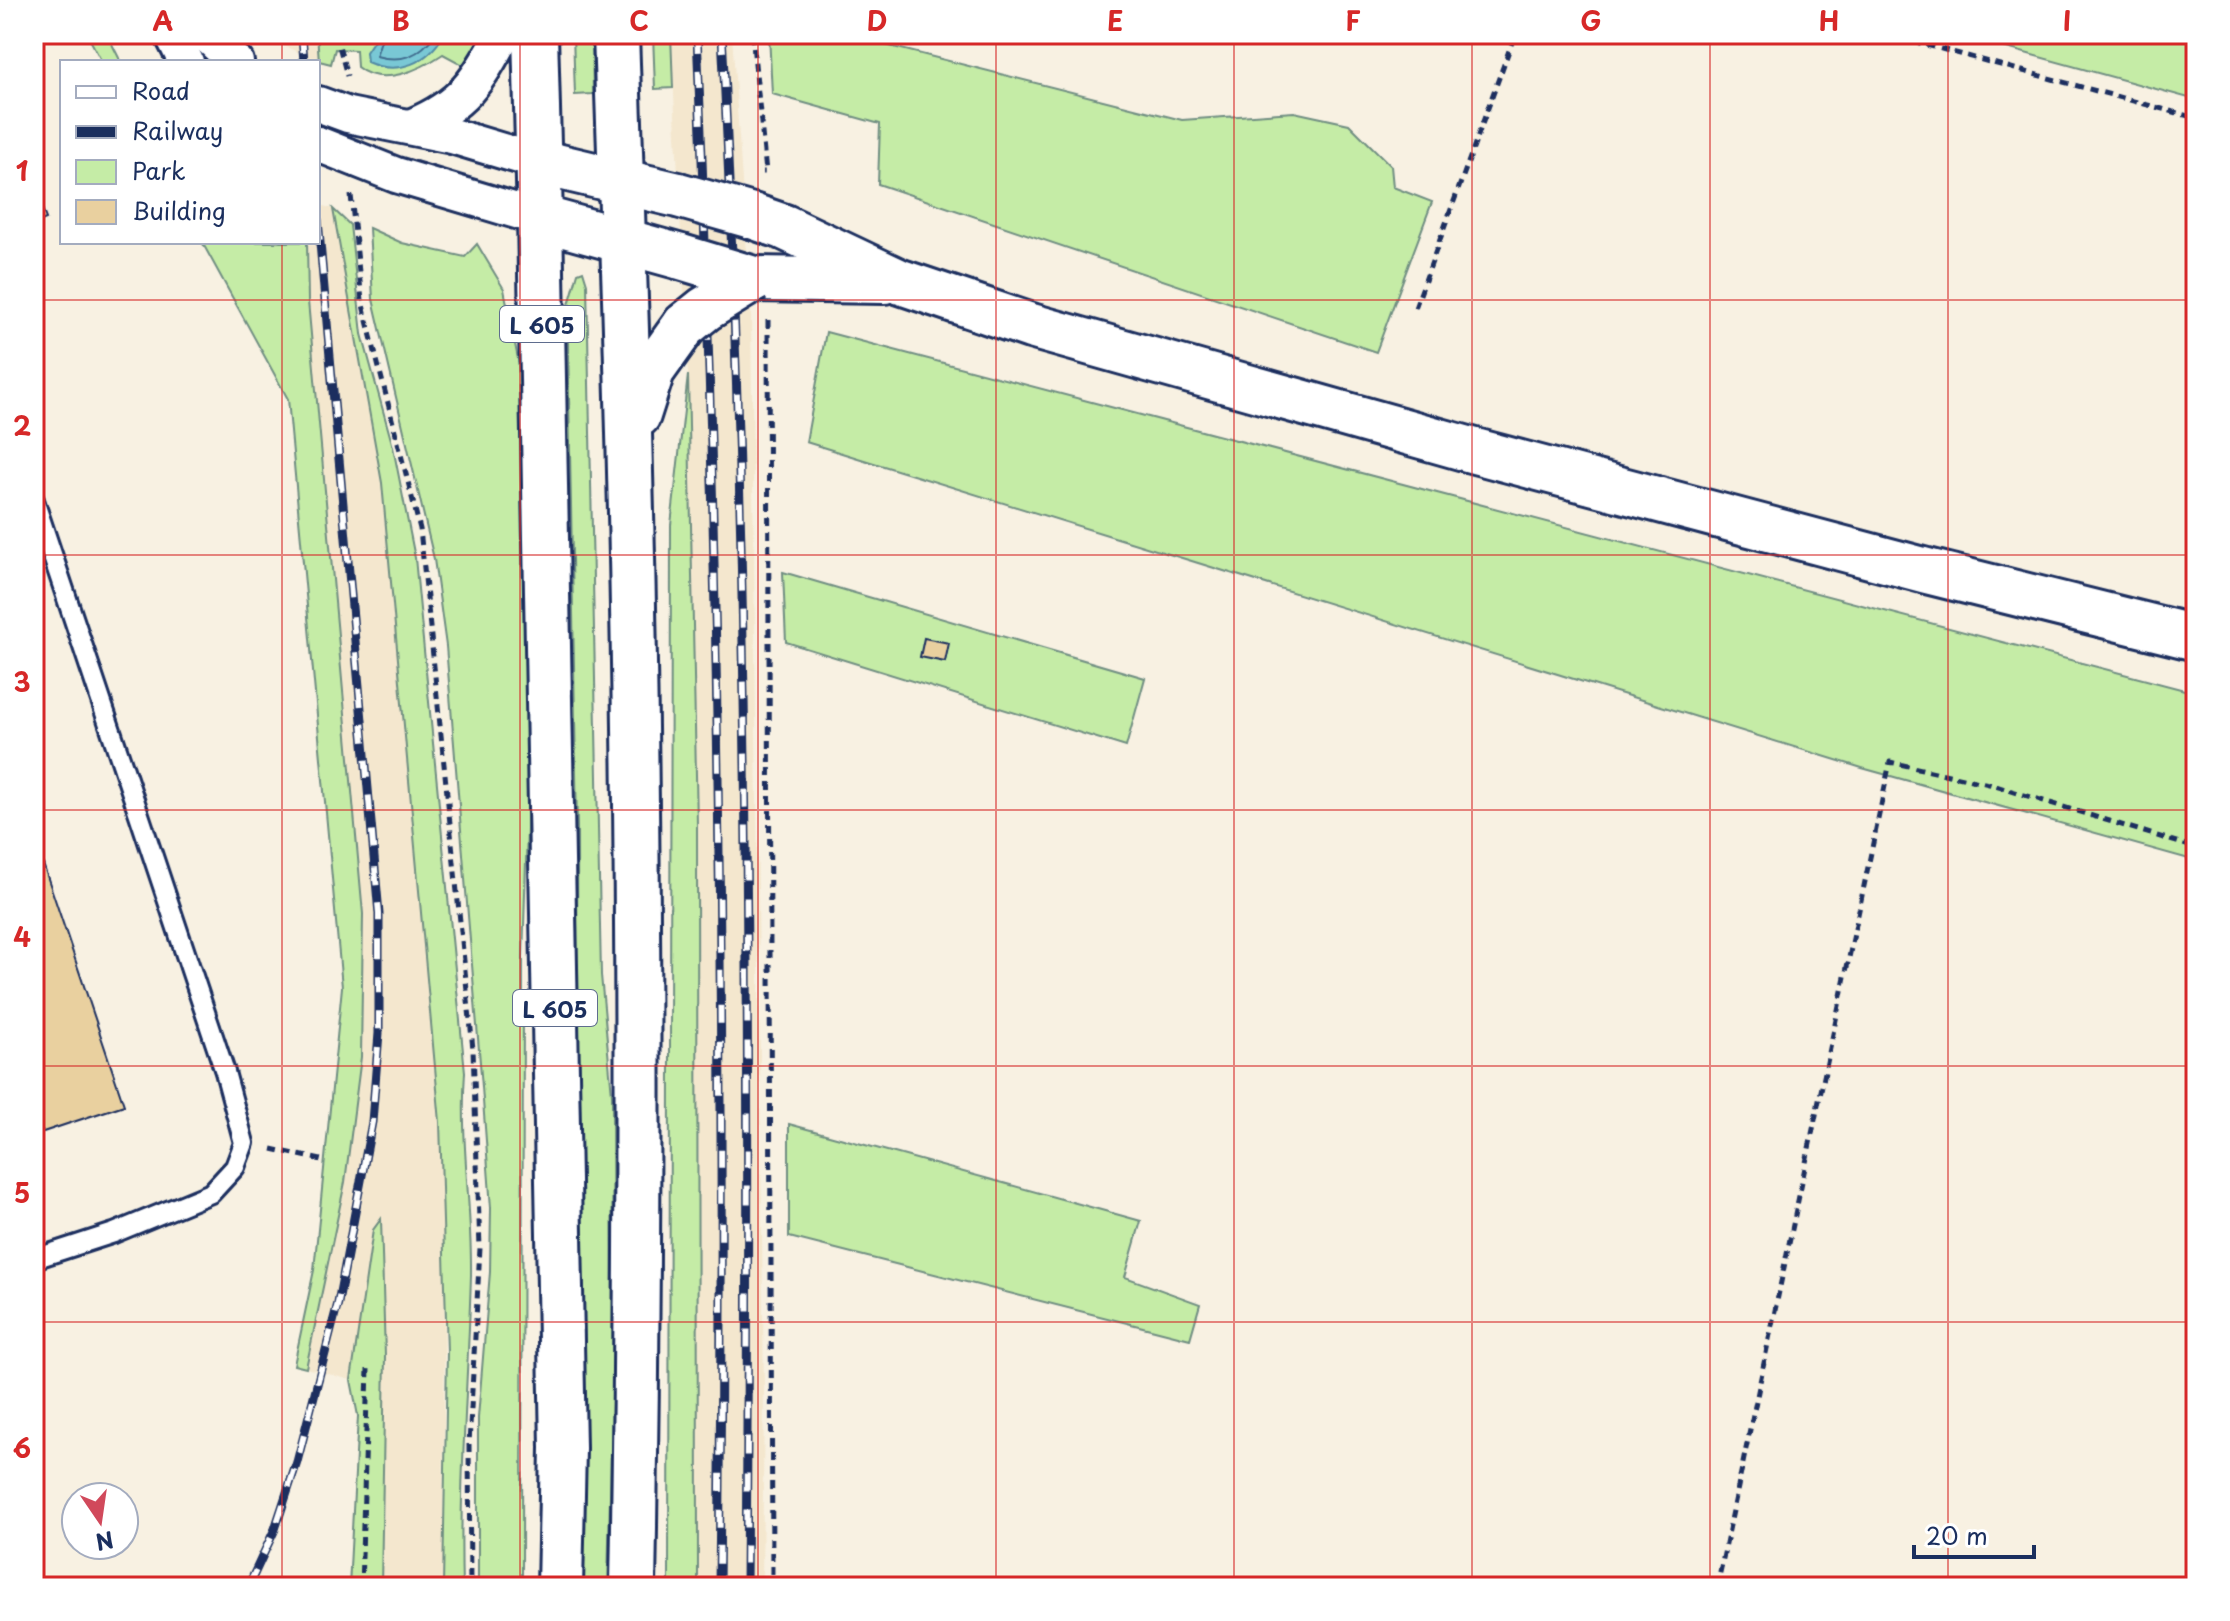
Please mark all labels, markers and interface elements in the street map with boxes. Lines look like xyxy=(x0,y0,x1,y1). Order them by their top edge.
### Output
text: A xyxy=(153,1,173,40)
text: B xyxy=(392,1,410,40)
text: C xyxy=(629,1,649,40)
text: D xyxy=(867,1,887,40)
text: E xyxy=(1107,1,1123,40)
text: F xyxy=(1345,1,1361,40)
text: G xyxy=(1580,1,1602,40)
text: H xyxy=(1819,1,1839,40)
text: I xyxy=(2063,1,2071,40)
legend xyxy=(60,60,320,244)
text: Road xyxy=(132,72,190,108)
text: Railway xyxy=(132,112,223,148)
text: 1 xyxy=(16,151,28,190)
text: Park xyxy=(132,152,186,188)
text: Building xyxy=(132,192,226,228)
road number: L 605 xyxy=(500,306,584,342)
text: 2 xyxy=(13,406,31,445)
text: 3 xyxy=(13,662,31,701)
text: 4 xyxy=(13,917,31,956)
road number: L 605 xyxy=(513,990,597,1026)
text: 5 xyxy=(14,1173,30,1212)
text: 6 xyxy=(13,1428,31,1467)
north arrow xyxy=(60,1481,140,1561)
scale bar xyxy=(1914,1509,2034,1559)
text: 20 m xyxy=(1926,1517,1988,1553)
text: N xyxy=(93,1524,117,1560)

